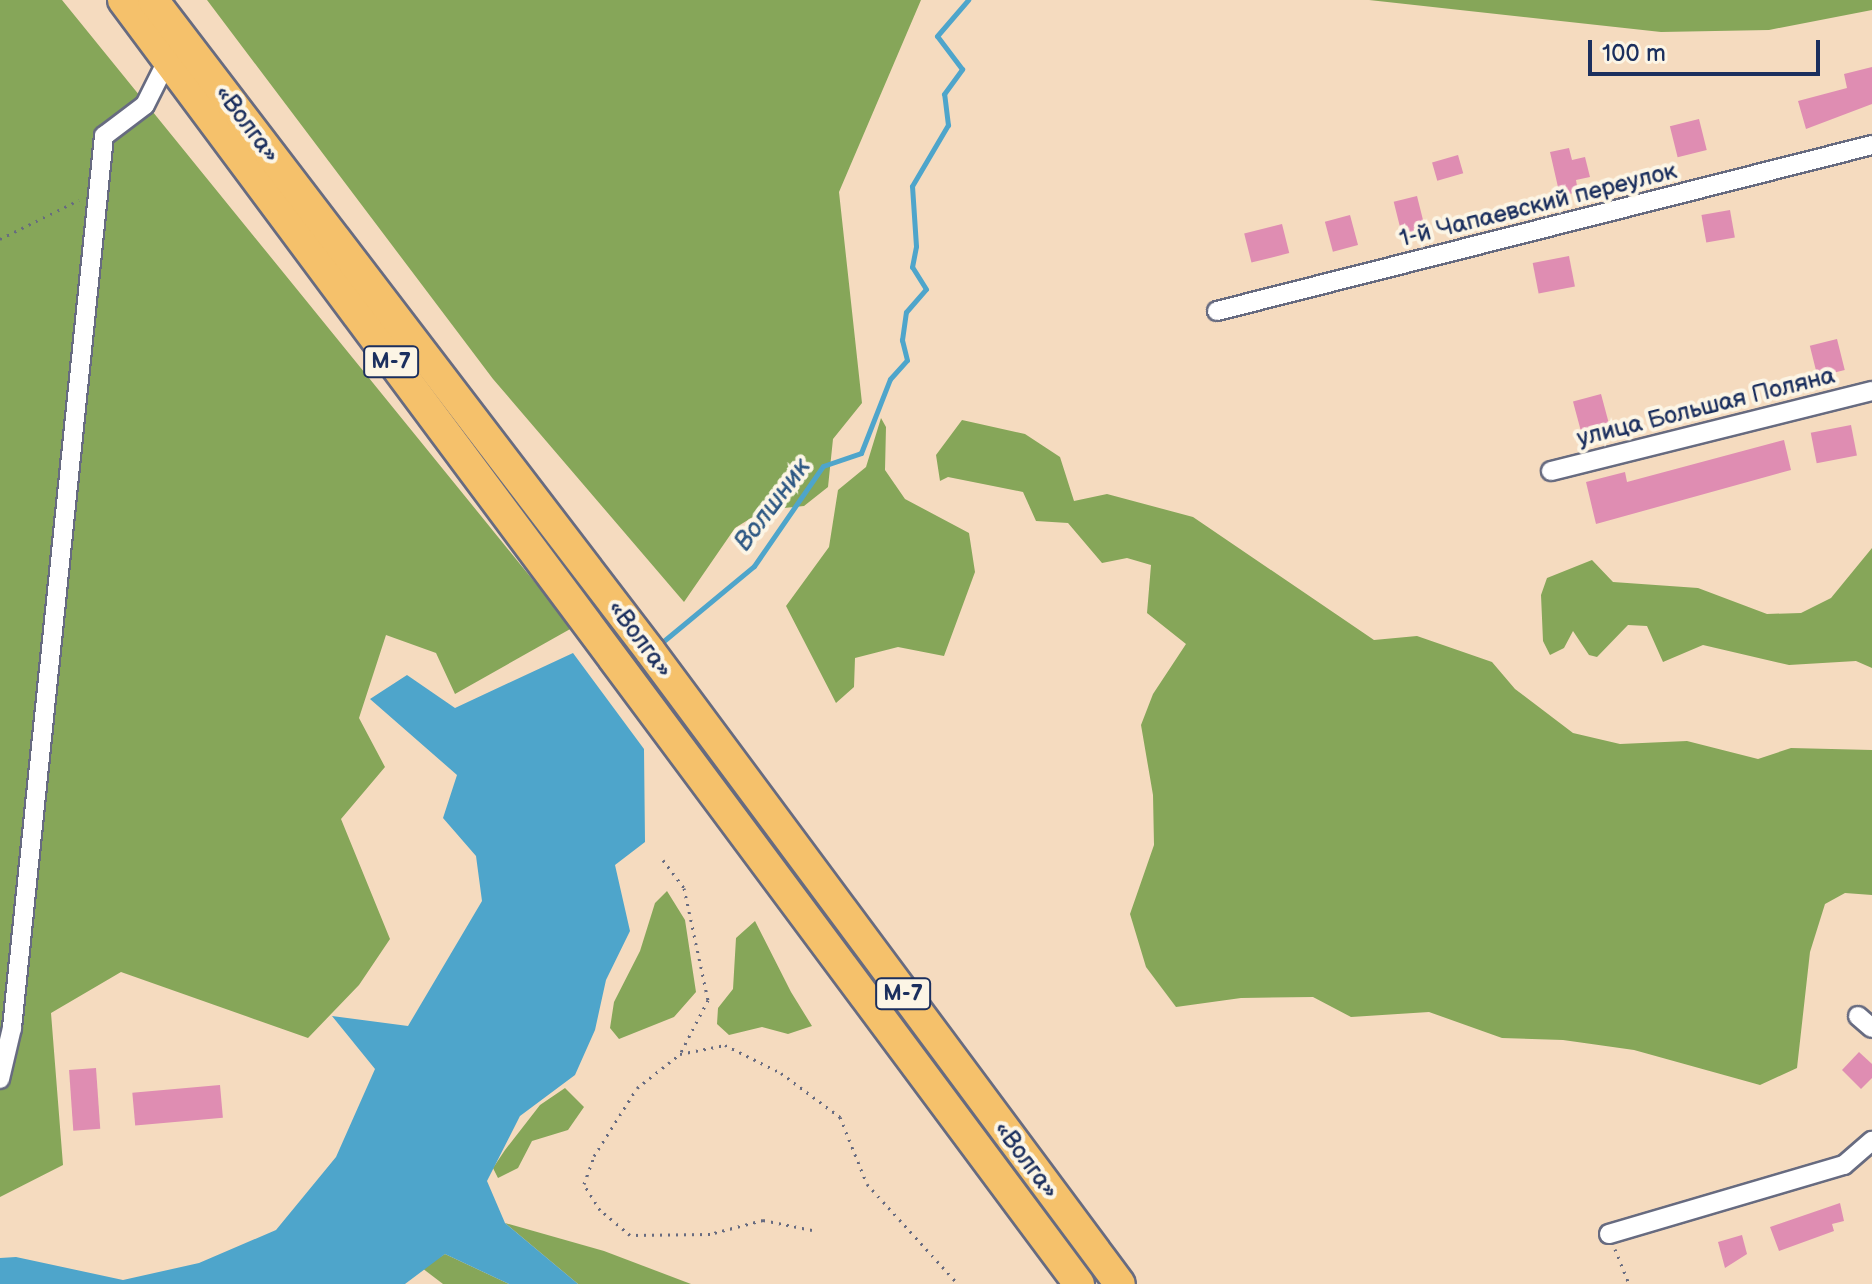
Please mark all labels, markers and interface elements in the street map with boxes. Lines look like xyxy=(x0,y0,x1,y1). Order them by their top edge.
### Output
scale bar xyxy=(1592,24,1824,74)
text: 100 m xyxy=(1602,39,1666,68)
street label: «Волга» xyxy=(208,79,286,169)
street label: 1-й Чапаевский переулок xyxy=(1396,157,1680,253)
road number: М-7 xyxy=(363,344,419,380)
street label: улица Большая Поляна xyxy=(1574,361,1838,453)
water label: Волшник xyxy=(728,452,818,558)
street label: «Волга» xyxy=(601,594,679,684)
road number: М-7 xyxy=(875,976,931,1012)
street label: «Волга» xyxy=(987,1115,1065,1205)

